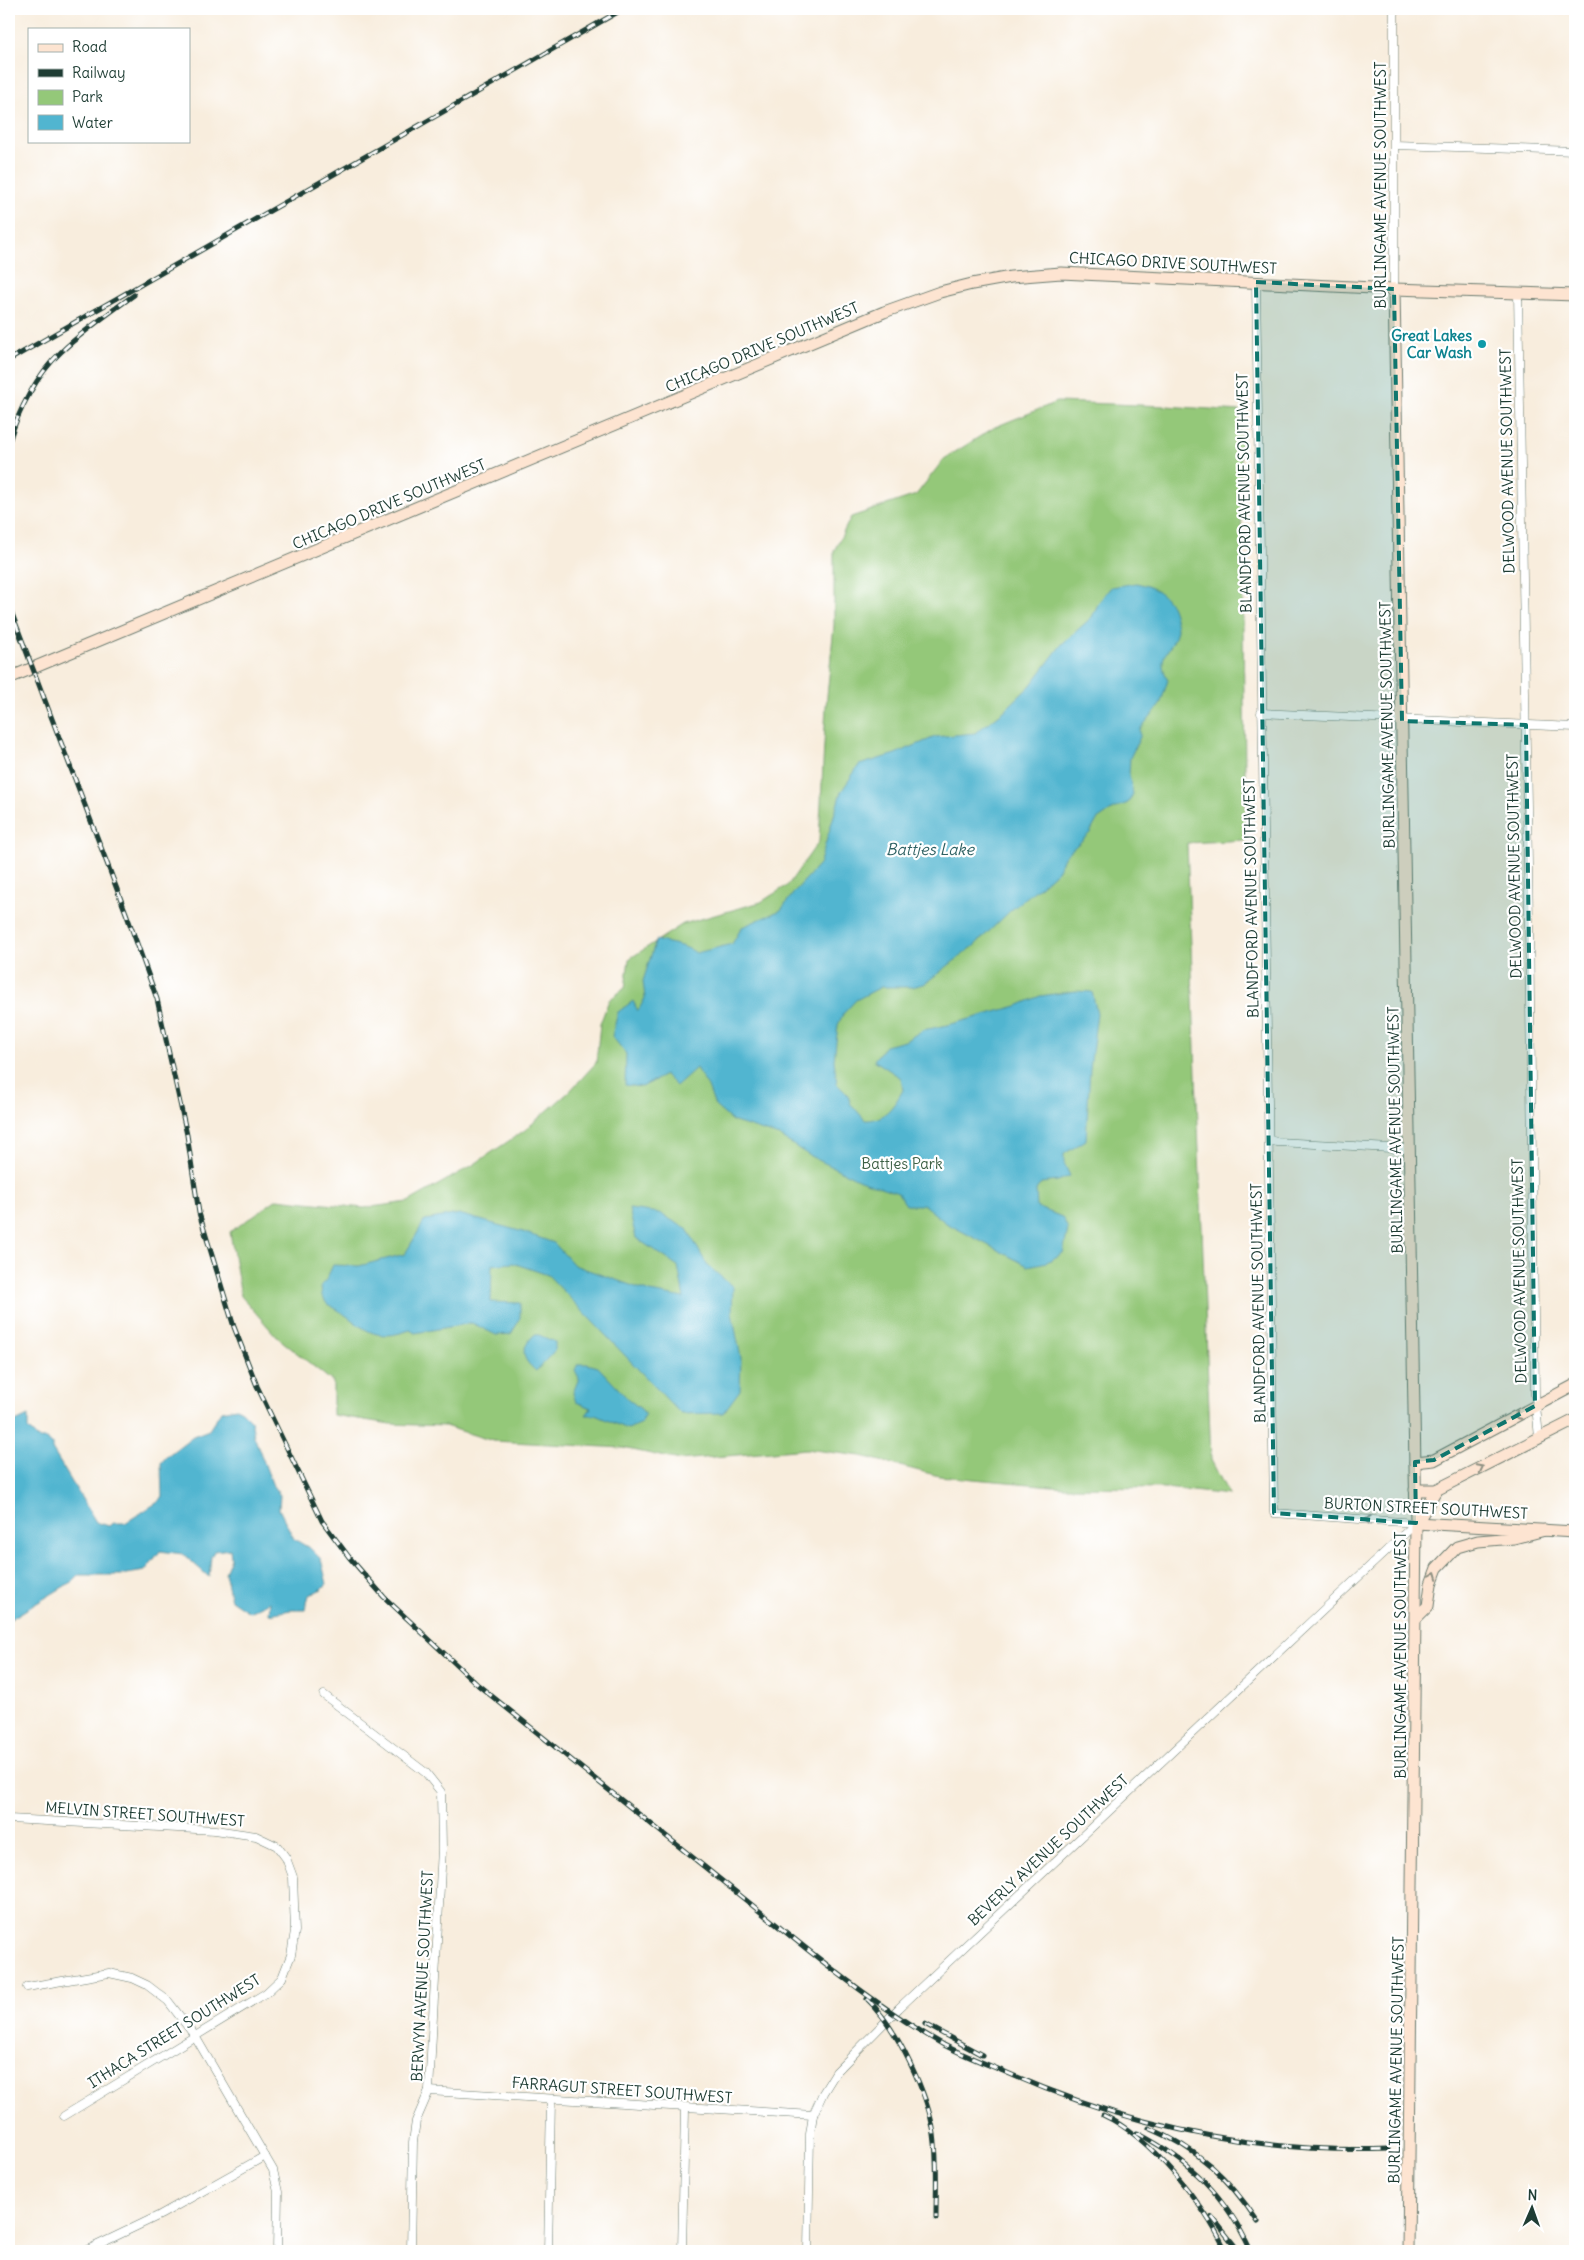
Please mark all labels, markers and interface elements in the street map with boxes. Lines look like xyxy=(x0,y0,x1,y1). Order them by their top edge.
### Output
legend xyxy=(28,28,190,142)
text: Road xyxy=(72,37,107,56)
street label: BURLINGAME AVENUE SOUTHWEST xyxy=(1371,61,1390,309)
text: Railway xyxy=(72,63,126,82)
text: Park xyxy=(72,87,103,106)
text: Water xyxy=(72,113,113,132)
street label: CHICAGO DRIVE SOUTHWEST xyxy=(1069,248,1278,278)
street label: CHICAGO DRIVE SOUTHWEST xyxy=(662,298,862,396)
place label: Great Lakes Car Wash xyxy=(1391,326,1472,362)
marker: Great Lakes Car Wash xyxy=(1476,338,1488,350)
street label: DELWOOD AVENUE SOUTHWEST xyxy=(1496,348,1518,574)
street label: BLANDFORD AVENUE SOUTHWEST xyxy=(1232,373,1256,613)
street label: CHICAGO DRIVE SOUTHWEST xyxy=(289,455,489,553)
street label: BURLINGAME AVENUE SOUTHWEST xyxy=(1375,601,1399,849)
street label: DELWOOD AVENUE SOUTHWEST xyxy=(1503,753,1525,979)
street label: BLANDFORD AVENUE SOUTHWEST xyxy=(1239,778,1263,1018)
water label: Battjes Lake xyxy=(886,839,975,859)
street label: BURLINGAME AVENUE SOUTHWEST xyxy=(1383,1006,1407,1254)
park label: Battjes Park xyxy=(861,1154,943,1173)
street label: DELWOOD AVENUE SOUTHWEST xyxy=(1508,1158,1530,1384)
street label: BLANDFORD AVENUE SOUTHWEST xyxy=(1246,1183,1270,1423)
one-way arrow xyxy=(1513,1410,1522,1420)
one-way arrow xyxy=(1475,1464,1484,1474)
street label: BURTON STREET SOUTHWEST xyxy=(1324,1493,1529,1523)
one-way arrow xyxy=(1363,1515,1371,1526)
street label: BURLINGAME AVENUE SOUTHWEST xyxy=(1391,1531,1410,1779)
one-way arrow xyxy=(1428,1572,1438,1580)
street label: BEVERLY AVENUE SOUTHWEST xyxy=(964,1770,1132,1930)
street label: MELVIN STREET SOUTHWEST xyxy=(45,1798,245,1830)
street label: BERWYN AVENUE SOUTHWEST xyxy=(407,1870,437,2082)
street label: BURLINGAME AVENUE SOUTHWEST xyxy=(1384,1936,1408,2184)
street label: ITHACA STREET SOUTHWEST xyxy=(84,1970,264,2092)
street label: FARRAGUT STREET SOUTHWEST xyxy=(511,2073,733,2107)
north arrow xyxy=(1506,2182,1556,2232)
text: N xyxy=(1527,2186,1538,2204)

